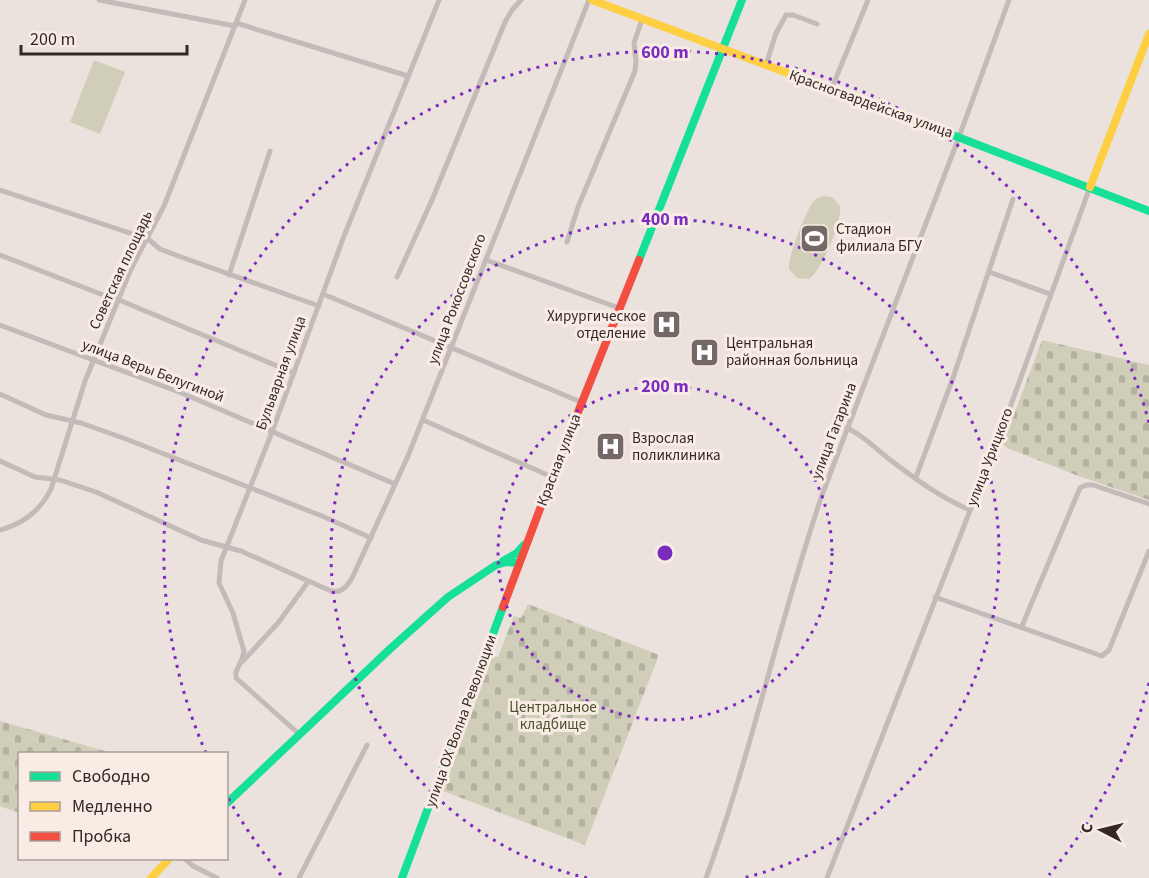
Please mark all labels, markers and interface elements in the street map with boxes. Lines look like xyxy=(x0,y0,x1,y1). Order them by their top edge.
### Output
scale bar xyxy=(21,18,188,56)
text: 200 m xyxy=(30,27,75,52)
text: 600 m xyxy=(641,40,689,65)
street label: Красногвардейская улица xyxy=(786,65,956,143)
street label: Советская площадь xyxy=(84,207,158,333)
text: 400 m xyxy=(641,207,689,232)
place label: Стадион филиала БГУ xyxy=(836,219,922,257)
sports icon: Стадион филиала БГУ xyxy=(799,222,831,254)
street label: улица Рокоссовского xyxy=(422,231,492,367)
place label: Хирургическое отделение xyxy=(547,306,646,344)
hospital icon: Хирургическое отделение xyxy=(651,309,683,341)
street label: Бульварная улица xyxy=(251,313,311,433)
place label: Центральная районная больница xyxy=(726,333,858,371)
street label: улица Веры Белугиной xyxy=(79,334,227,408)
hospital icon: Центральная районная больница xyxy=(689,336,721,368)
text: 200 m xyxy=(641,374,689,399)
street label: улица Гагарина xyxy=(806,380,862,482)
street label: улица Урицкого xyxy=(962,405,1018,509)
street label: Красная улица xyxy=(532,411,586,509)
place label: Взрослая поликлиника xyxy=(632,428,720,466)
hospital icon: Взрослая поликлиника xyxy=(595,431,627,463)
centre of rings xyxy=(655,543,675,563)
street label: улица ОХ Волна Революции xyxy=(420,632,502,810)
park label: Центральное кладбище xyxy=(509,697,597,735)
legend xyxy=(18,752,228,860)
text: Свободно xyxy=(72,764,150,789)
text: Медленно xyxy=(72,794,152,819)
north arrow xyxy=(1071,800,1131,860)
text: С xyxy=(1076,822,1099,834)
text: Пробка xyxy=(72,824,131,849)

